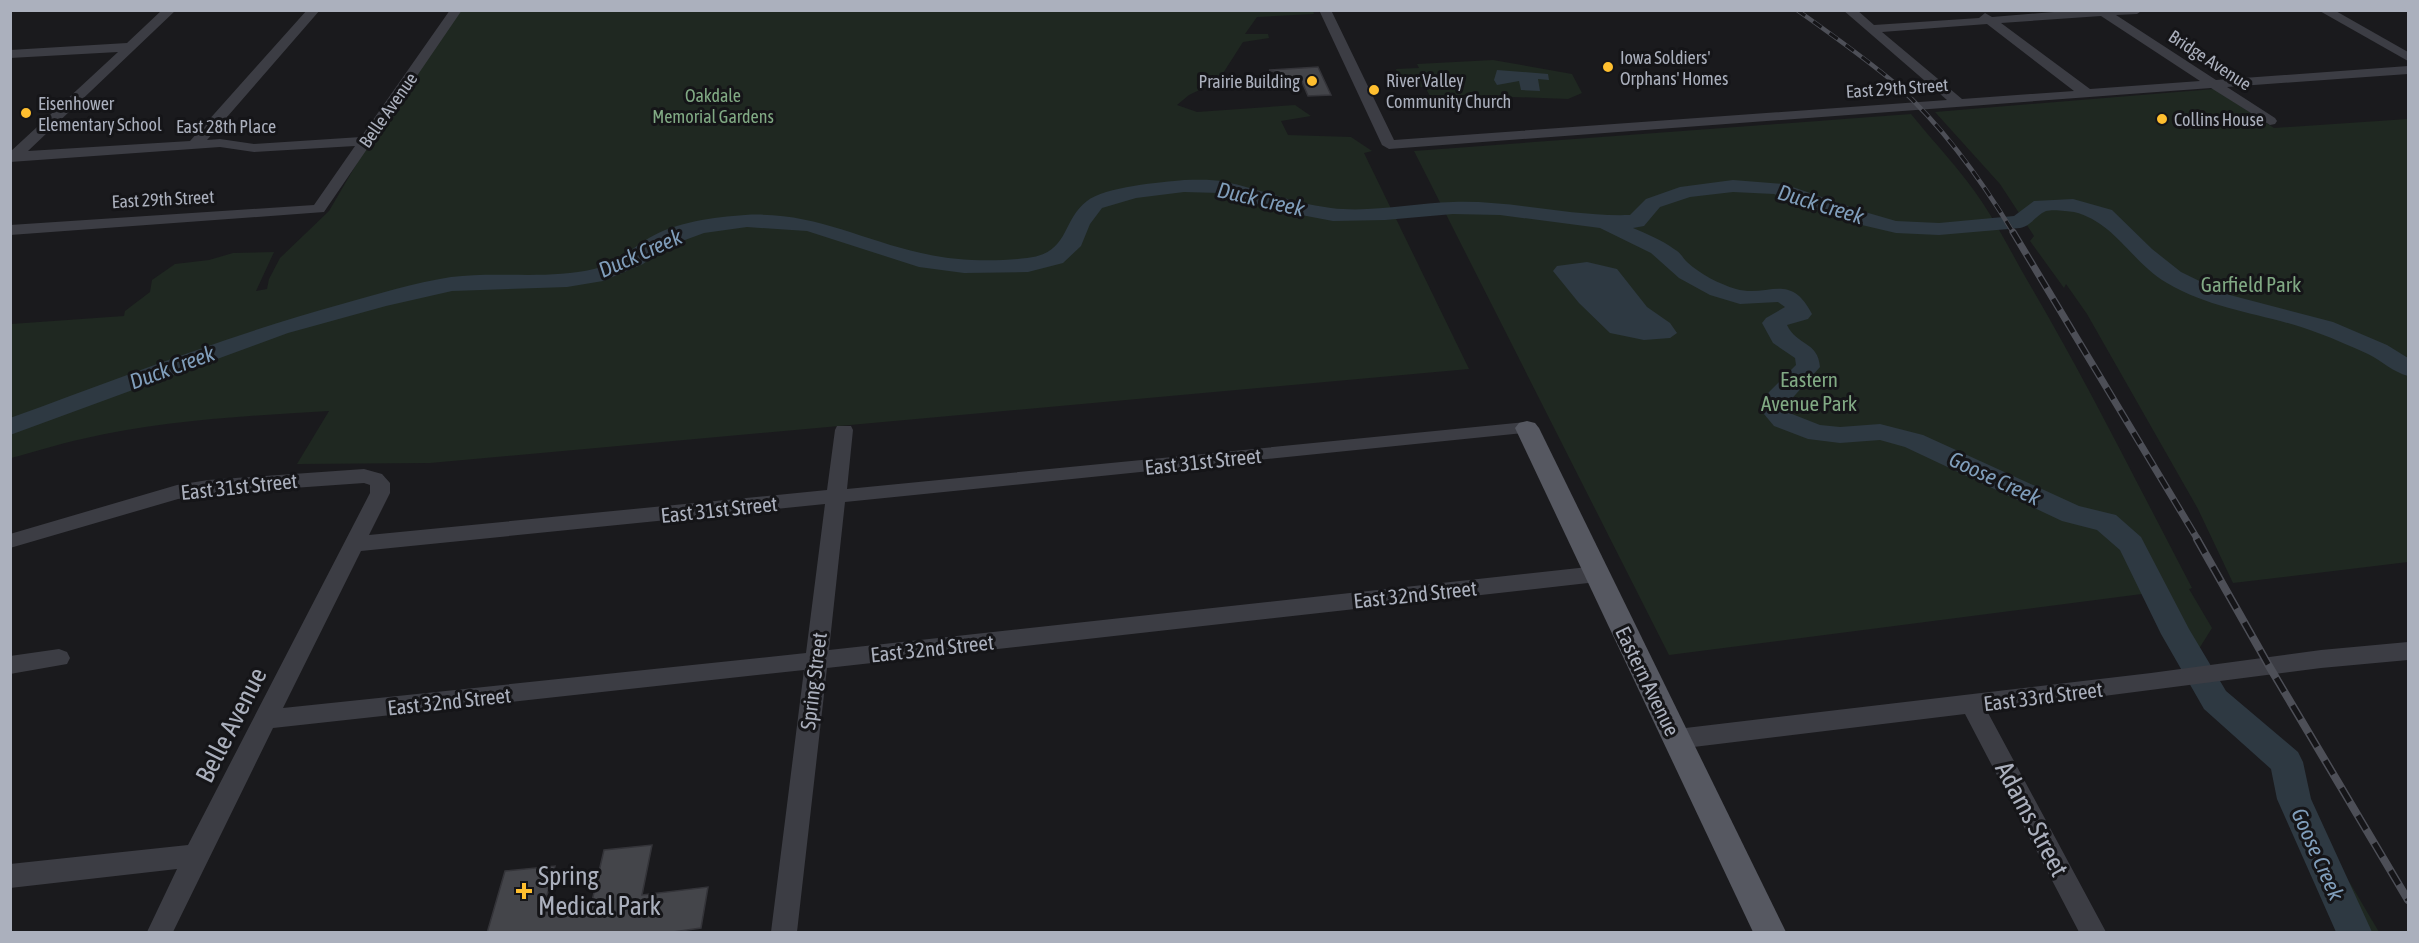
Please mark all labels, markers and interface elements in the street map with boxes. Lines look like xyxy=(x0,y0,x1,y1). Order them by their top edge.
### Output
street label: Bridge Avenue xyxy=(2165,25,2255,95)
place label: Iowa Soldiers' Orphans' Homes xyxy=(1620,47,1728,89)
marker: Iowa Soldiers' Orphans' Homes xyxy=(1601,60,1615,74)
street label: Belle Avenue xyxy=(355,69,421,151)
place label: River Valley Community Church xyxy=(1386,70,1511,112)
place label: Prairie Building xyxy=(1199,71,1300,92)
marker: Prairie Building xyxy=(1305,74,1319,88)
street label: East 29th Street xyxy=(1845,74,1949,102)
marker: River Valley Community Church xyxy=(1367,83,1381,97)
park label: Oakdale Memorial Gardens xyxy=(652,85,774,127)
place label: Eisenhower Elementary School xyxy=(38,93,162,135)
marker: Eisenhower Elementary School xyxy=(19,106,33,120)
place label: Collins House xyxy=(2174,109,2264,130)
marker: Collins House xyxy=(2155,112,2169,126)
street label: East 28th Place xyxy=(176,116,276,137)
water label: Duck Creek xyxy=(1215,176,1307,222)
water label: Duck Creek xyxy=(1775,179,1868,229)
street label: East 29th Street xyxy=(111,186,215,212)
water label: Duck Creek xyxy=(594,223,686,283)
park label: Garfield Park xyxy=(2201,272,2301,296)
water label: Duck Creek xyxy=(126,340,218,394)
park label: Eastern Avenue Park xyxy=(1761,367,1857,415)
street label: East 31st Street xyxy=(1143,443,1263,479)
water label: Goose Creek xyxy=(1945,445,2045,511)
street label: East 31st Street xyxy=(179,468,299,504)
street label: East 31st Street xyxy=(659,491,779,527)
street label: East 32nd Street xyxy=(1352,576,1478,612)
street label: Eastern Avenue xyxy=(1611,622,1685,740)
street label: East 32nd Street xyxy=(869,630,995,666)
street label: Spring Street xyxy=(795,631,831,731)
street label: Belle Avenue xyxy=(189,663,273,787)
street label: East 33rd Street xyxy=(1982,677,2104,715)
street label: East 32nd Street xyxy=(386,683,512,719)
street label: Adams Street xyxy=(1989,756,2075,882)
water label: Goose Creek xyxy=(2286,804,2350,904)
place label: Spring Medical Park xyxy=(538,861,661,921)
marker: Spring Medical Park xyxy=(515,882,533,900)

